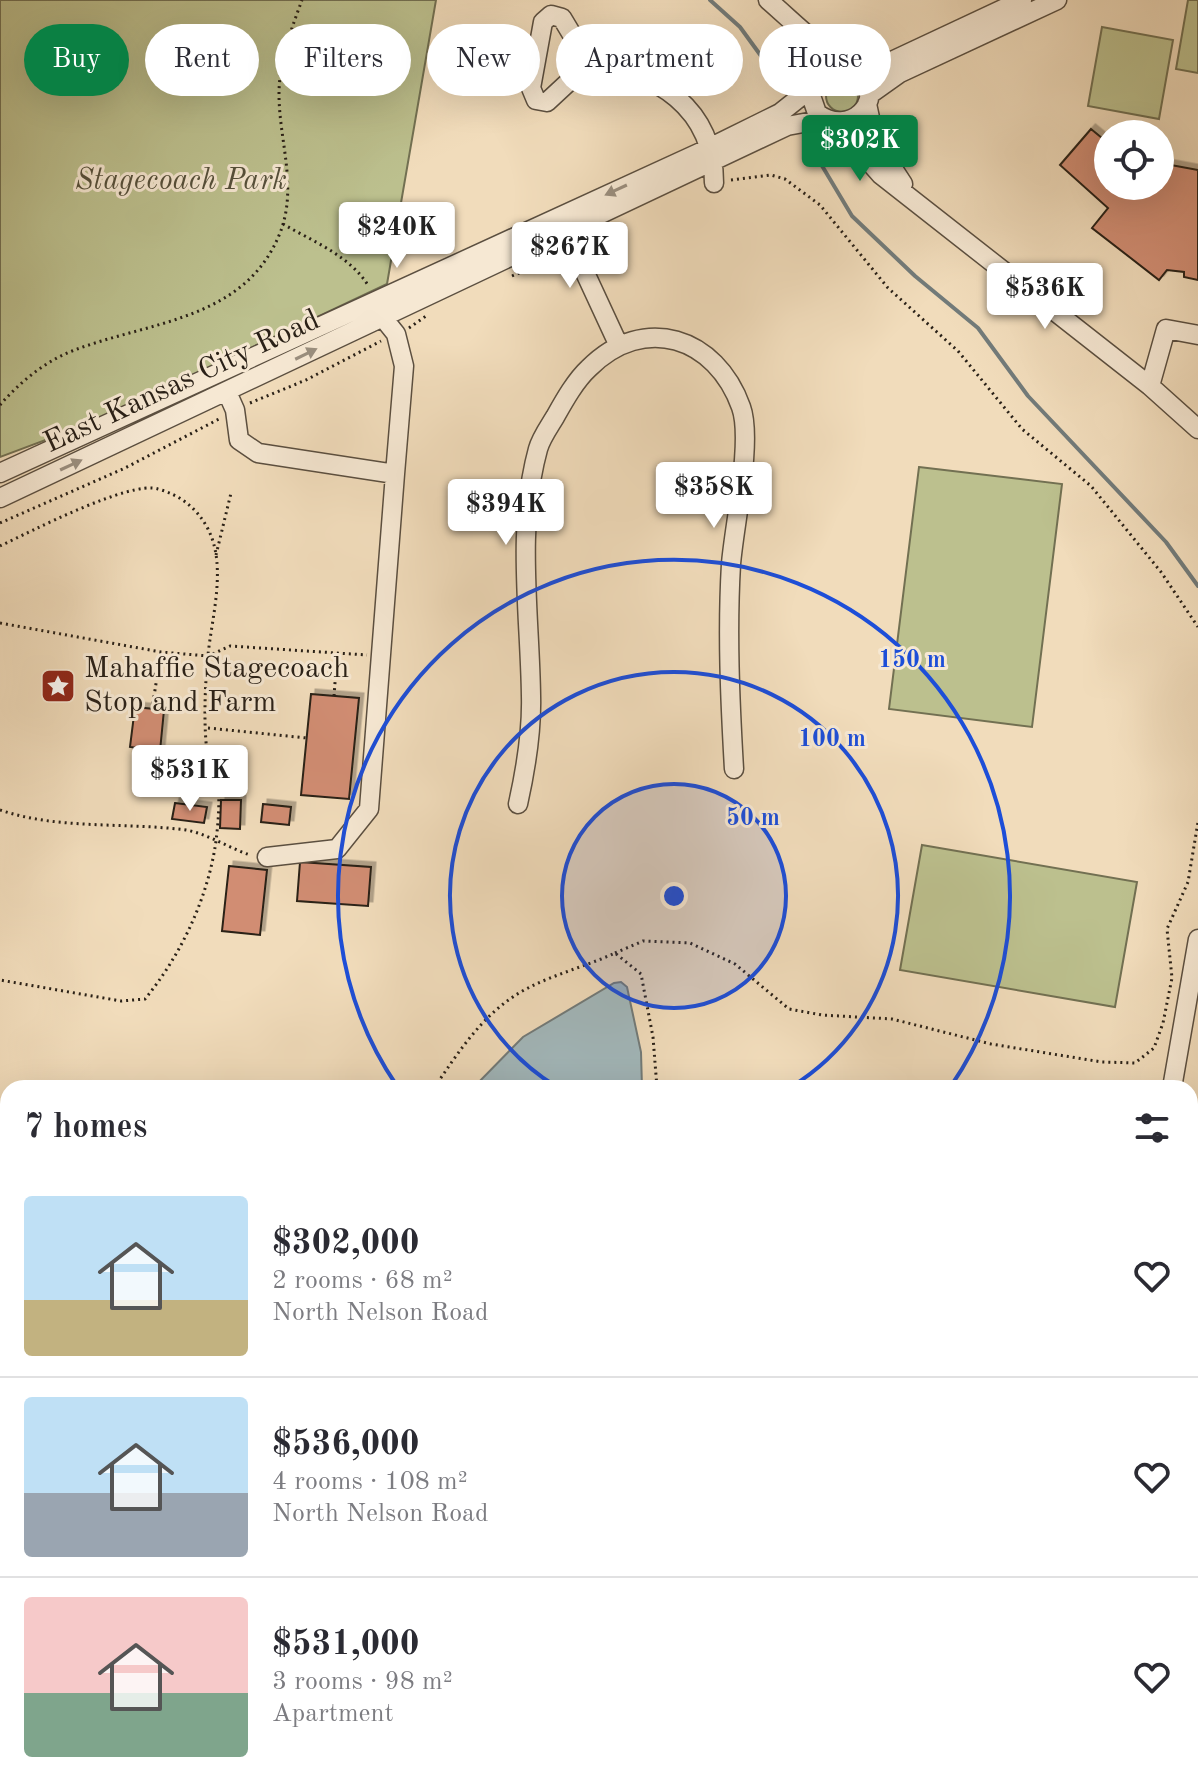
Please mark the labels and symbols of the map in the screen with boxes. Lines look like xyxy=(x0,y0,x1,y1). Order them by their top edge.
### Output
pin: $302K xyxy=(804,115,916,183)
park label: Stagecoach Park xyxy=(75,166,287,196)
one-way arrow xyxy=(605,184,628,197)
pin: $240K xyxy=(341,202,453,270)
pin: $267K xyxy=(514,222,626,290)
pin: $536K xyxy=(989,263,1101,331)
street label: East Kansas City Road xyxy=(40,305,324,459)
one-way arrow xyxy=(294,347,317,361)
one-way arrow xyxy=(59,458,82,472)
pin: $358K xyxy=(658,462,770,530)
pin: $394K xyxy=(450,479,562,547)
text: 150 m xyxy=(878,648,946,673)
place label: Mahaffie Stagecoach Stop and Farm xyxy=(84,654,349,718)
place icon: Mahaffie Stagecoach Stop and Farm xyxy=(39,667,77,705)
text: 100 m xyxy=(798,728,866,752)
pin: $531K xyxy=(134,745,246,813)
text: 50 m xyxy=(726,806,780,831)
centre of rings xyxy=(660,882,688,910)

